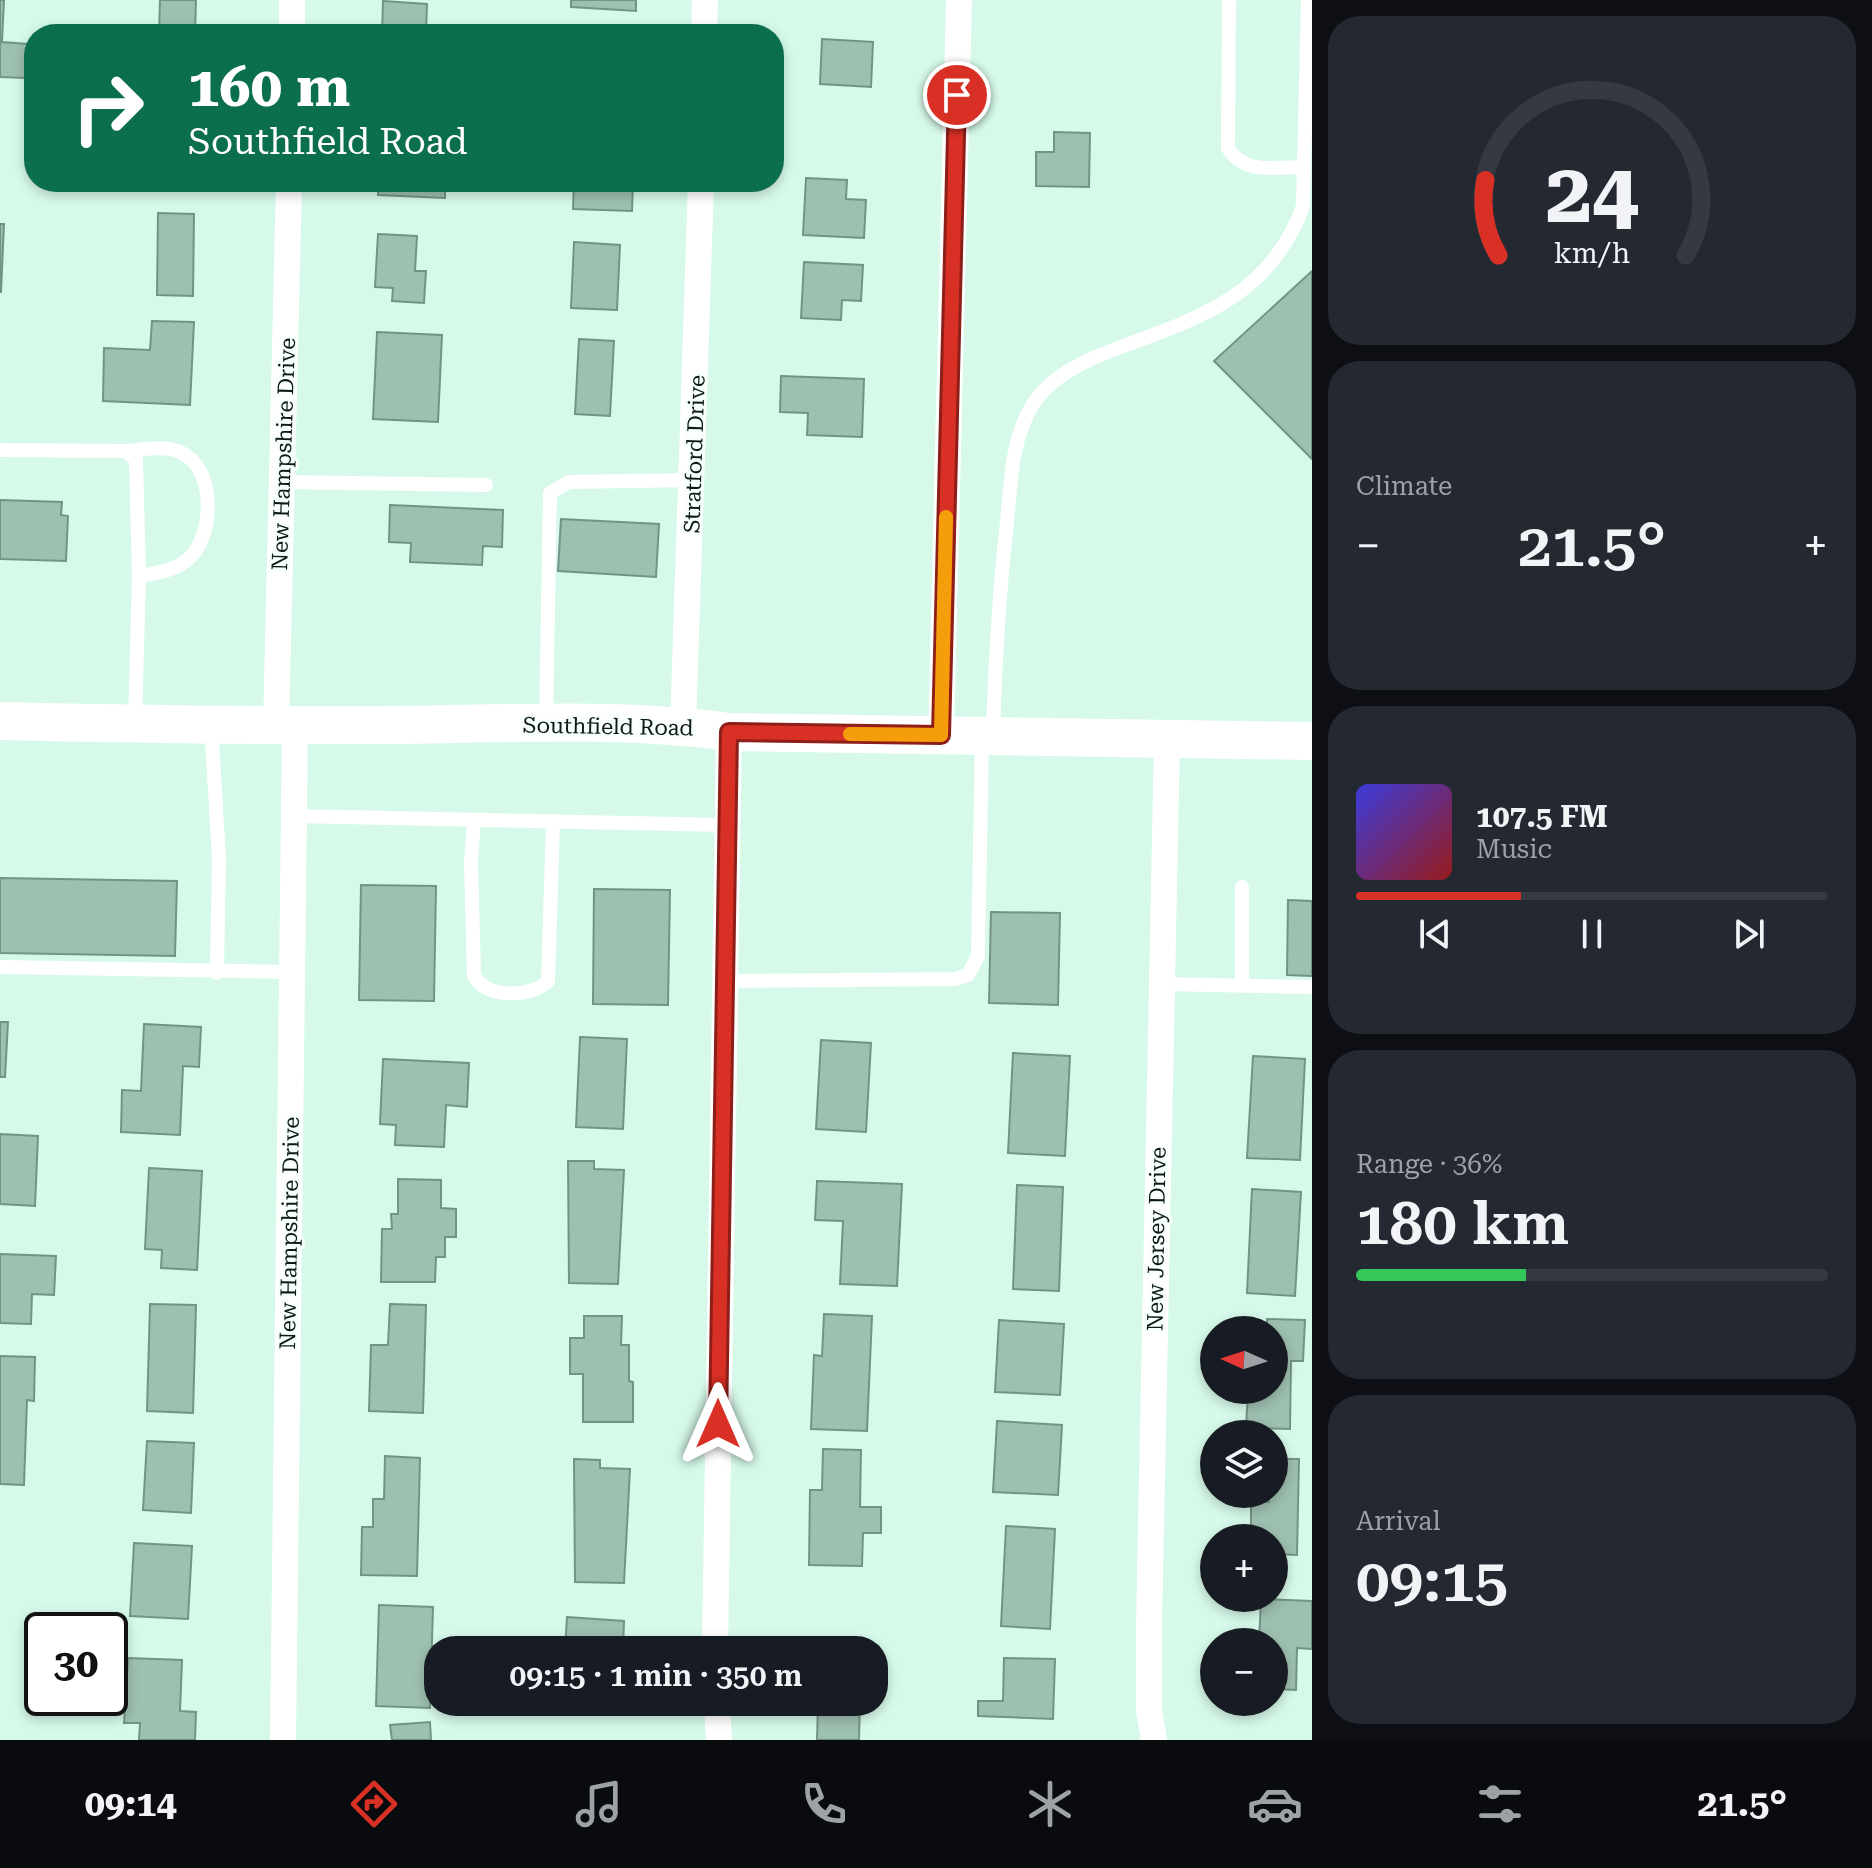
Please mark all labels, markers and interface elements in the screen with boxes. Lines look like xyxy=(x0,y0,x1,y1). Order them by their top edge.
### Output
text: 160 m xyxy=(188,54,350,120)
icon: right xyxy=(56,56,160,160)
pin xyxy=(923,61,991,129)
icon: arrive xyxy=(935,73,979,117)
text: Southfield Road xyxy=(188,121,468,163)
text: 24 xyxy=(1545,145,1639,242)
text: km/h xyxy=(1554,237,1630,271)
street label: New Hampshire Drive xyxy=(267,337,300,571)
street label: Stratford Drive xyxy=(679,374,710,534)
text: Climate xyxy=(1356,471,1452,501)
text: 21.5° xyxy=(1518,510,1666,581)
text: − xyxy=(1356,520,1381,572)
text: + xyxy=(1803,520,1828,572)
street label: Southfield Road xyxy=(522,713,694,740)
text: 107.5 FM xyxy=(1476,799,1608,834)
text: Music xyxy=(1476,834,1552,864)
icon: previous xyxy=(1413,912,1457,956)
icon: pause xyxy=(1570,912,1614,956)
icon: next xyxy=(1727,912,1771,956)
street label: New Hampshire Drive xyxy=(275,1116,304,1350)
street label: New Jersey Drive xyxy=(1142,1147,1171,1331)
text: Range · 36% xyxy=(1356,1149,1502,1179)
text: 180 km xyxy=(1356,1188,1569,1259)
north arrow xyxy=(1200,1316,1288,1404)
map controls xyxy=(1200,1316,1288,1716)
position arrow xyxy=(676,1382,760,1466)
button: layers xyxy=(1200,1420,1288,1508)
text: Arrival xyxy=(1356,1506,1441,1536)
button: + xyxy=(1200,1524,1288,1612)
text: 09:15 xyxy=(1356,1545,1508,1616)
speed limit sign: 30 xyxy=(24,1612,128,1716)
button: − xyxy=(1200,1628,1288,1716)
text: 09:15 · 1 min · 350 m xyxy=(510,1658,802,1693)
icon: directions xyxy=(346,1776,402,1832)
icon: music xyxy=(571,1776,627,1832)
icon: phone xyxy=(796,1776,852,1832)
icon: climate xyxy=(1022,1776,1078,1832)
icon: car xyxy=(1247,1776,1303,1832)
icon: filters xyxy=(1472,1776,1528,1832)
text: 09:14 xyxy=(85,1783,177,1825)
text: 21.5° xyxy=(1698,1783,1787,1825)

